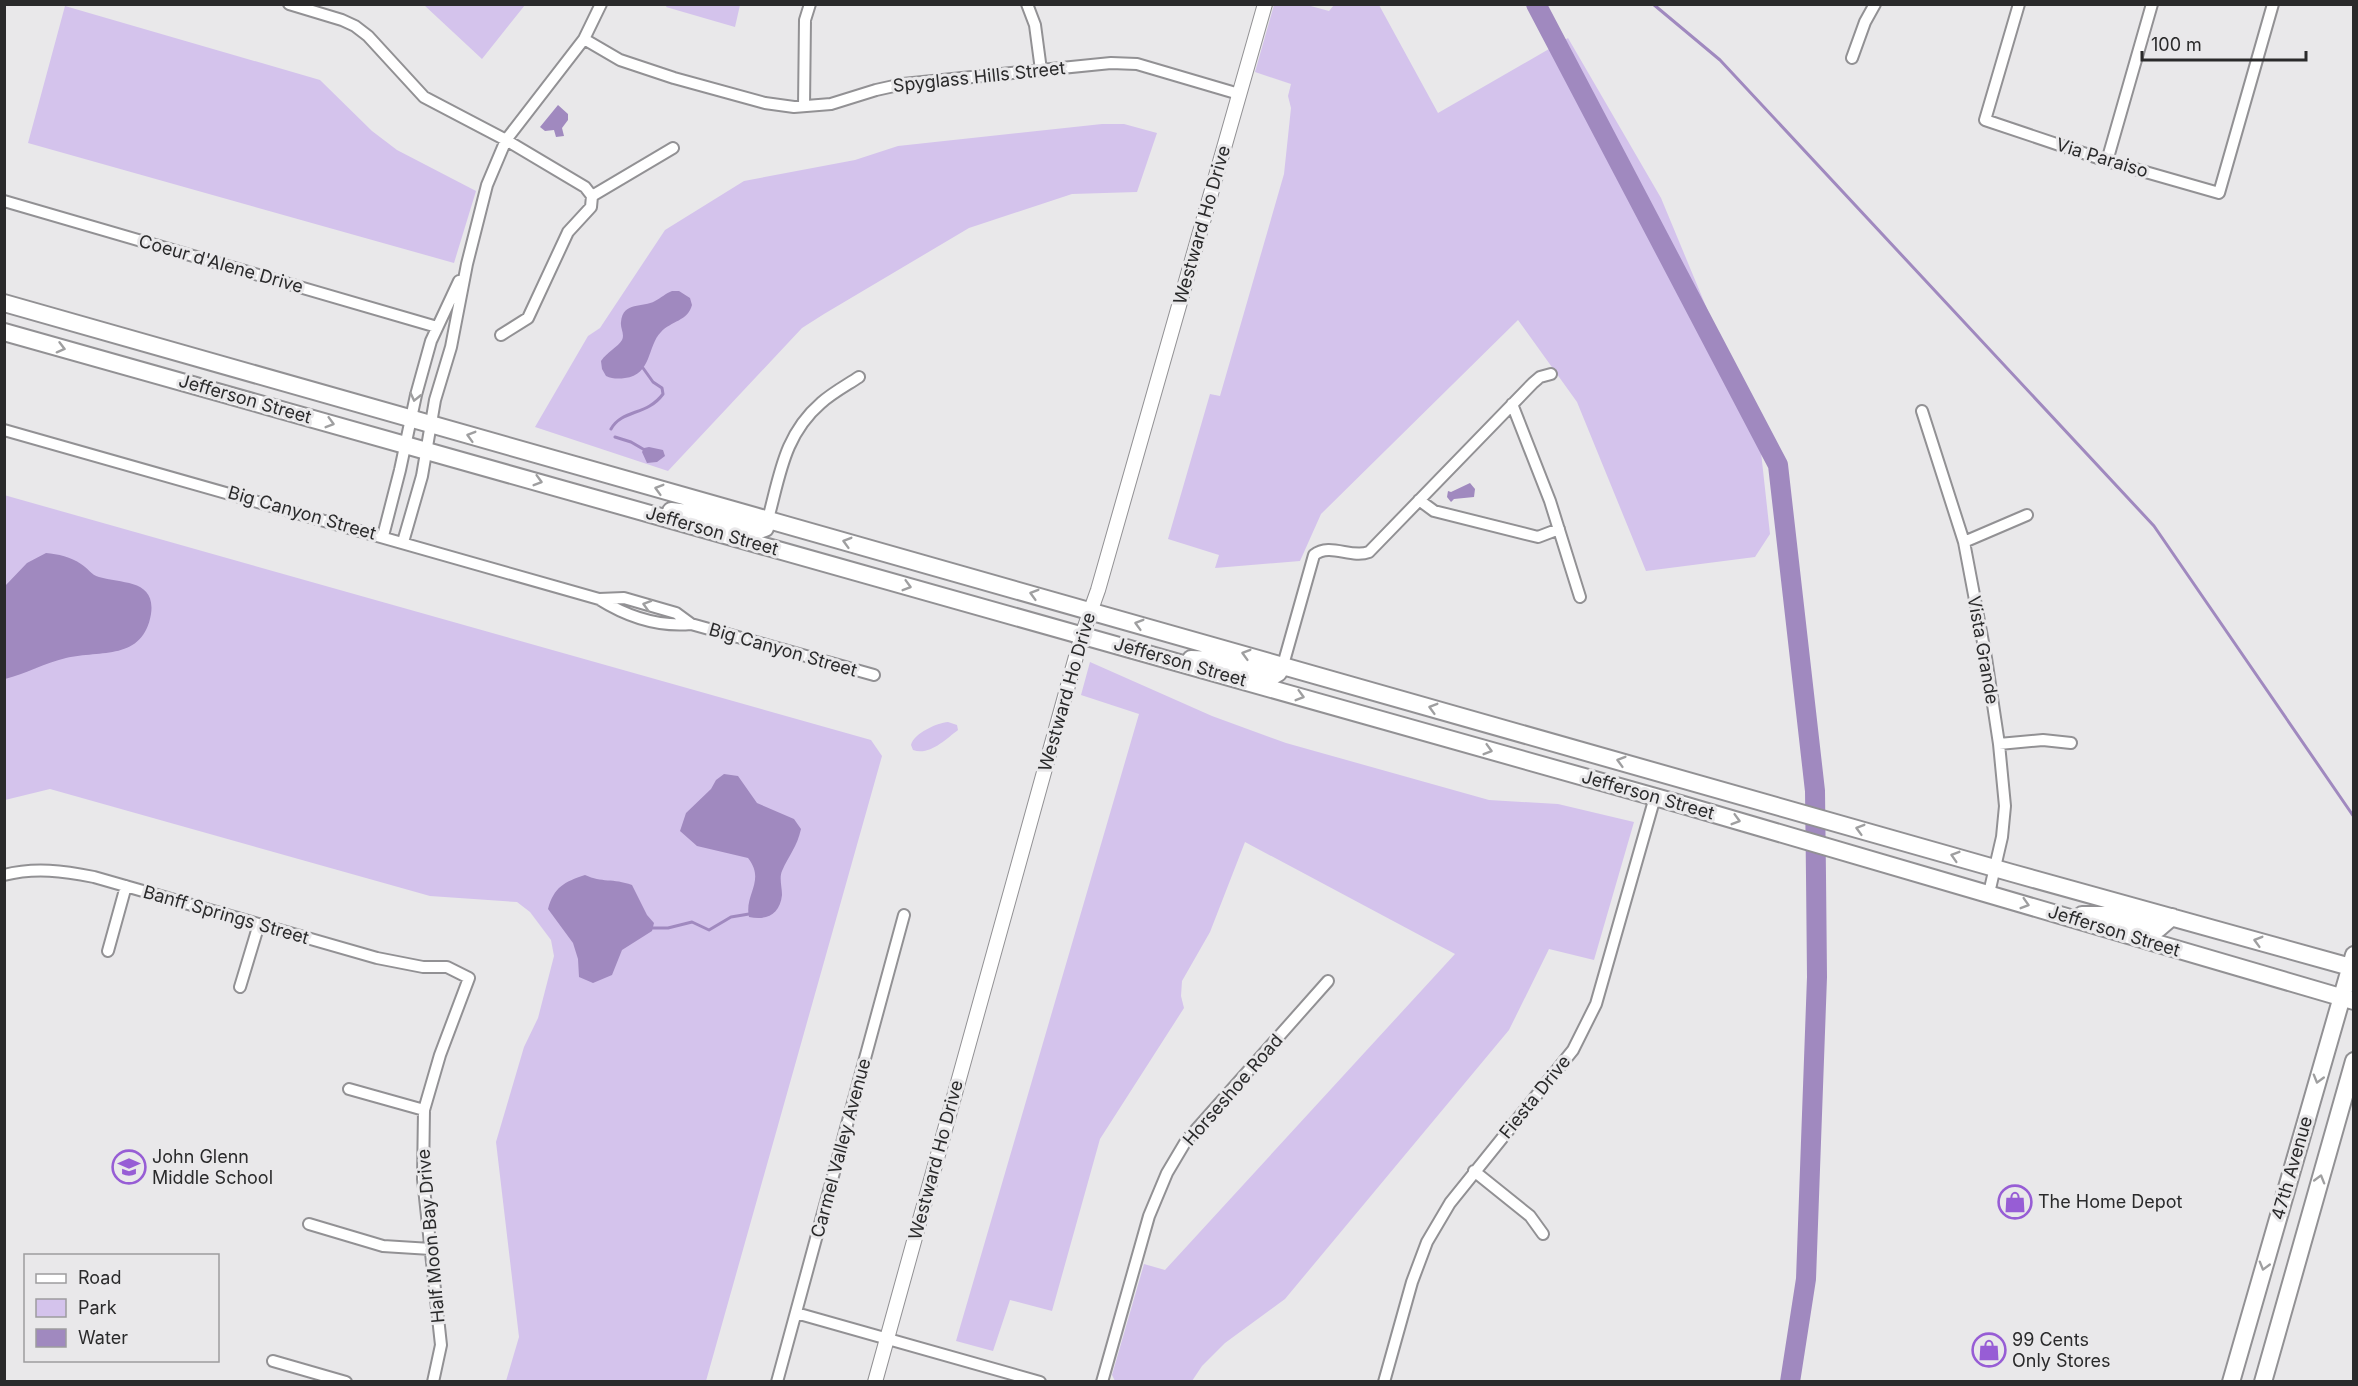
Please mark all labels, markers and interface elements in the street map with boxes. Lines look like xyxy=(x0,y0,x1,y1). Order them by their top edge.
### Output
scale bar xyxy=(2142,24,2306,62)
text: 100 m xyxy=(2151,34,2202,55)
street label: Spyglass Hills Street xyxy=(892,57,1066,96)
street label: Via Paraiso xyxy=(2054,134,2151,181)
street label: Westward Ho Drive xyxy=(1169,143,1234,307)
street label: Coeur d'Alene Drive xyxy=(137,230,306,297)
one-way arrow xyxy=(55,341,66,353)
street label: Jefferson Street xyxy=(176,370,314,428)
one-way arrow xyxy=(410,392,423,402)
one-way arrow xyxy=(324,416,335,428)
one-way arrow xyxy=(466,431,477,443)
one-way arrow xyxy=(532,474,542,486)
street label: Big Canyon Street xyxy=(226,481,379,544)
one-way arrow xyxy=(654,483,664,496)
street label: Jefferson Street xyxy=(643,502,781,560)
one-way arrow xyxy=(842,536,852,549)
one-way arrow xyxy=(902,578,912,591)
one-way arrow xyxy=(1029,589,1039,602)
street label: Vista Grande xyxy=(1964,594,2003,706)
one-way arrow xyxy=(642,600,653,612)
street label: Westward Ho Drive xyxy=(1034,610,1099,774)
street label: Big Canyon Street xyxy=(707,618,860,681)
one-way arrow xyxy=(1134,619,1145,631)
street label: Jefferson Street xyxy=(1111,633,1249,691)
one-way arrow xyxy=(1241,649,1252,661)
one-way arrow xyxy=(1294,689,1305,701)
one-way arrow xyxy=(1429,702,1439,715)
one-way arrow xyxy=(1482,742,1492,755)
one-way arrow xyxy=(1616,756,1627,768)
street label: Jefferson Street xyxy=(1579,766,1717,824)
one-way arrow xyxy=(1730,813,1741,825)
one-way arrow xyxy=(1855,823,1865,836)
one-way arrow xyxy=(1950,851,1961,863)
street label: Banff Springs Street xyxy=(141,881,311,948)
one-way arrow xyxy=(2019,897,2030,909)
street label: Jefferson Street xyxy=(2046,900,2183,961)
one-way arrow xyxy=(2253,936,2264,948)
street label: Horseshoe Road xyxy=(1178,1030,1287,1150)
street label: Fiesta Drive xyxy=(1495,1051,1574,1142)
street label: Carmel Valley Avenue xyxy=(806,1056,875,1240)
one-way arrow xyxy=(2313,1073,2325,1084)
street label: Westward Ho Drive xyxy=(904,1078,967,1242)
street label: 47th Avenue xyxy=(2267,1114,2316,1222)
place label: John Glenn Middle School xyxy=(152,1146,273,1188)
street label: Half Moon Bay Drive xyxy=(412,1148,449,1324)
school or university icon: John Glenn Middle School xyxy=(111,1149,147,1185)
one-way arrow xyxy=(2313,1174,2325,1185)
shop icon: The Home Depot xyxy=(1997,1184,2033,1220)
place label: The Home Depot xyxy=(2038,1191,2183,1212)
legend xyxy=(24,1254,219,1362)
one-way arrow xyxy=(2259,1260,2271,1271)
text: Road xyxy=(78,1267,121,1288)
text: Park xyxy=(78,1297,117,1318)
text: Water xyxy=(78,1327,128,1348)
place label: 99 Cents Only Stores xyxy=(2012,1329,2111,1371)
shop icon: 99 Cents Only Stores xyxy=(1971,1332,2007,1368)

